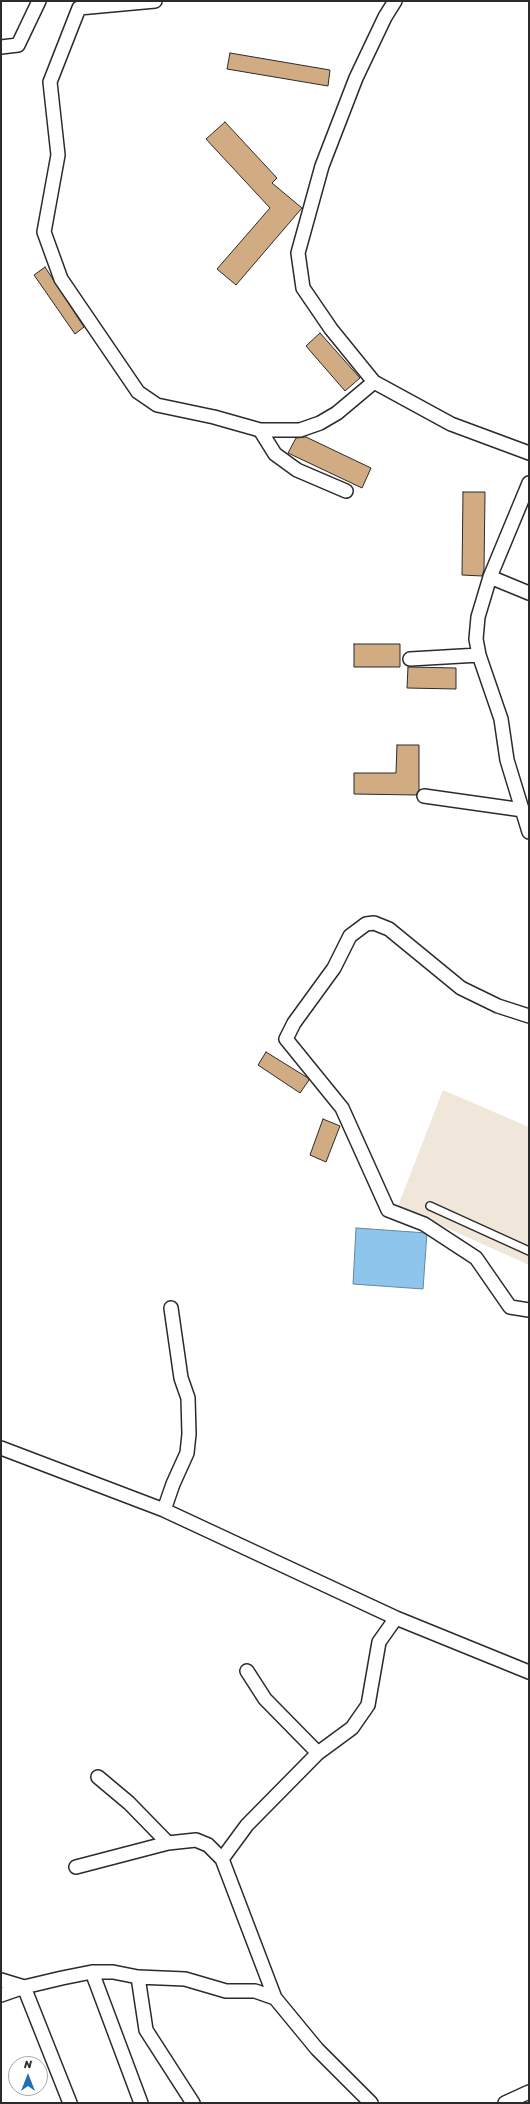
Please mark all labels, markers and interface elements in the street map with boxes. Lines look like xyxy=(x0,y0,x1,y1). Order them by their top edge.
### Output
text: N xyxy=(24,2055,32,2074)
north arrow xyxy=(8,2056,48,2096)

